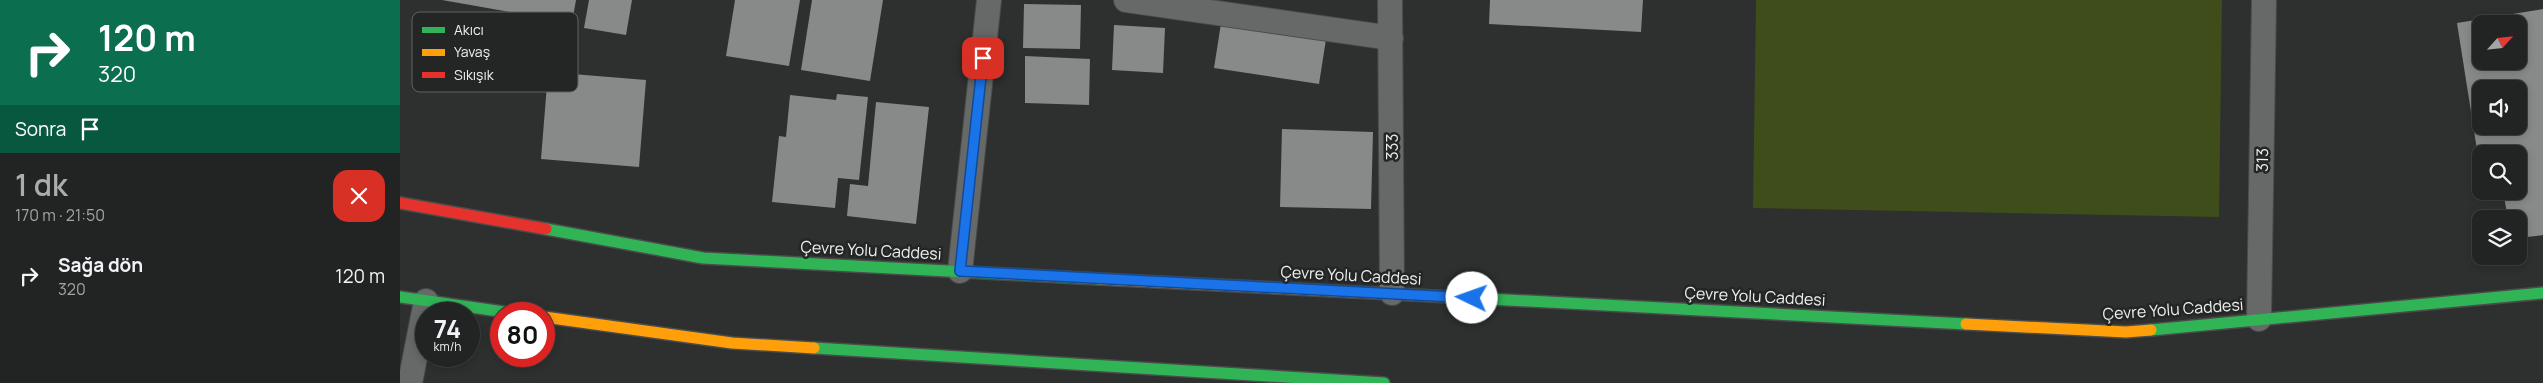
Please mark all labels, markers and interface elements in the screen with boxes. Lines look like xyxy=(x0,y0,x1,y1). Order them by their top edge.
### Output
legend xyxy=(412,12,578,92)
text: 120 m xyxy=(98,14,196,62)
north arrow xyxy=(2472,15,2528,70)
map controls xyxy=(2472,15,2527,265)
icon: right xyxy=(15,20,80,85)
text: Akıcı xyxy=(454,20,484,39)
pin xyxy=(962,37,1004,79)
text: Yavaş xyxy=(454,42,490,61)
icon: arrive xyxy=(969,44,997,72)
text: 320 xyxy=(98,59,136,89)
text: Sıkışık xyxy=(454,65,495,84)
button: sound xyxy=(2472,80,2527,135)
icon: arrive xyxy=(76,115,104,143)
text: Sonra xyxy=(15,116,66,142)
street label: 333 xyxy=(1381,134,1403,160)
button: search xyxy=(2472,145,2527,200)
street label: 313 xyxy=(2251,148,2273,172)
text: 1 dk xyxy=(15,164,68,205)
button: close xyxy=(333,170,385,222)
text: 170 m · 21:50 xyxy=(15,204,105,226)
button: layers xyxy=(2472,210,2527,265)
street label: Çevre Yolu Caddesi xyxy=(800,235,942,265)
text: Sağa dön xyxy=(58,252,143,278)
street label: Çevre Yolu Caddesi xyxy=(1280,260,1422,290)
icon: right xyxy=(15,262,43,290)
text: 120 m xyxy=(335,263,385,289)
position arrow xyxy=(1445,271,1497,323)
text: 320 xyxy=(58,278,86,300)
street label: Çevre Yolu Caddesi xyxy=(1684,281,1826,311)
street label: Çevre Yolu Caddesi xyxy=(2102,293,2244,325)
speed limit sign: 80 xyxy=(490,302,555,367)
text: 74 xyxy=(434,311,461,346)
text: km/h xyxy=(434,338,461,355)

